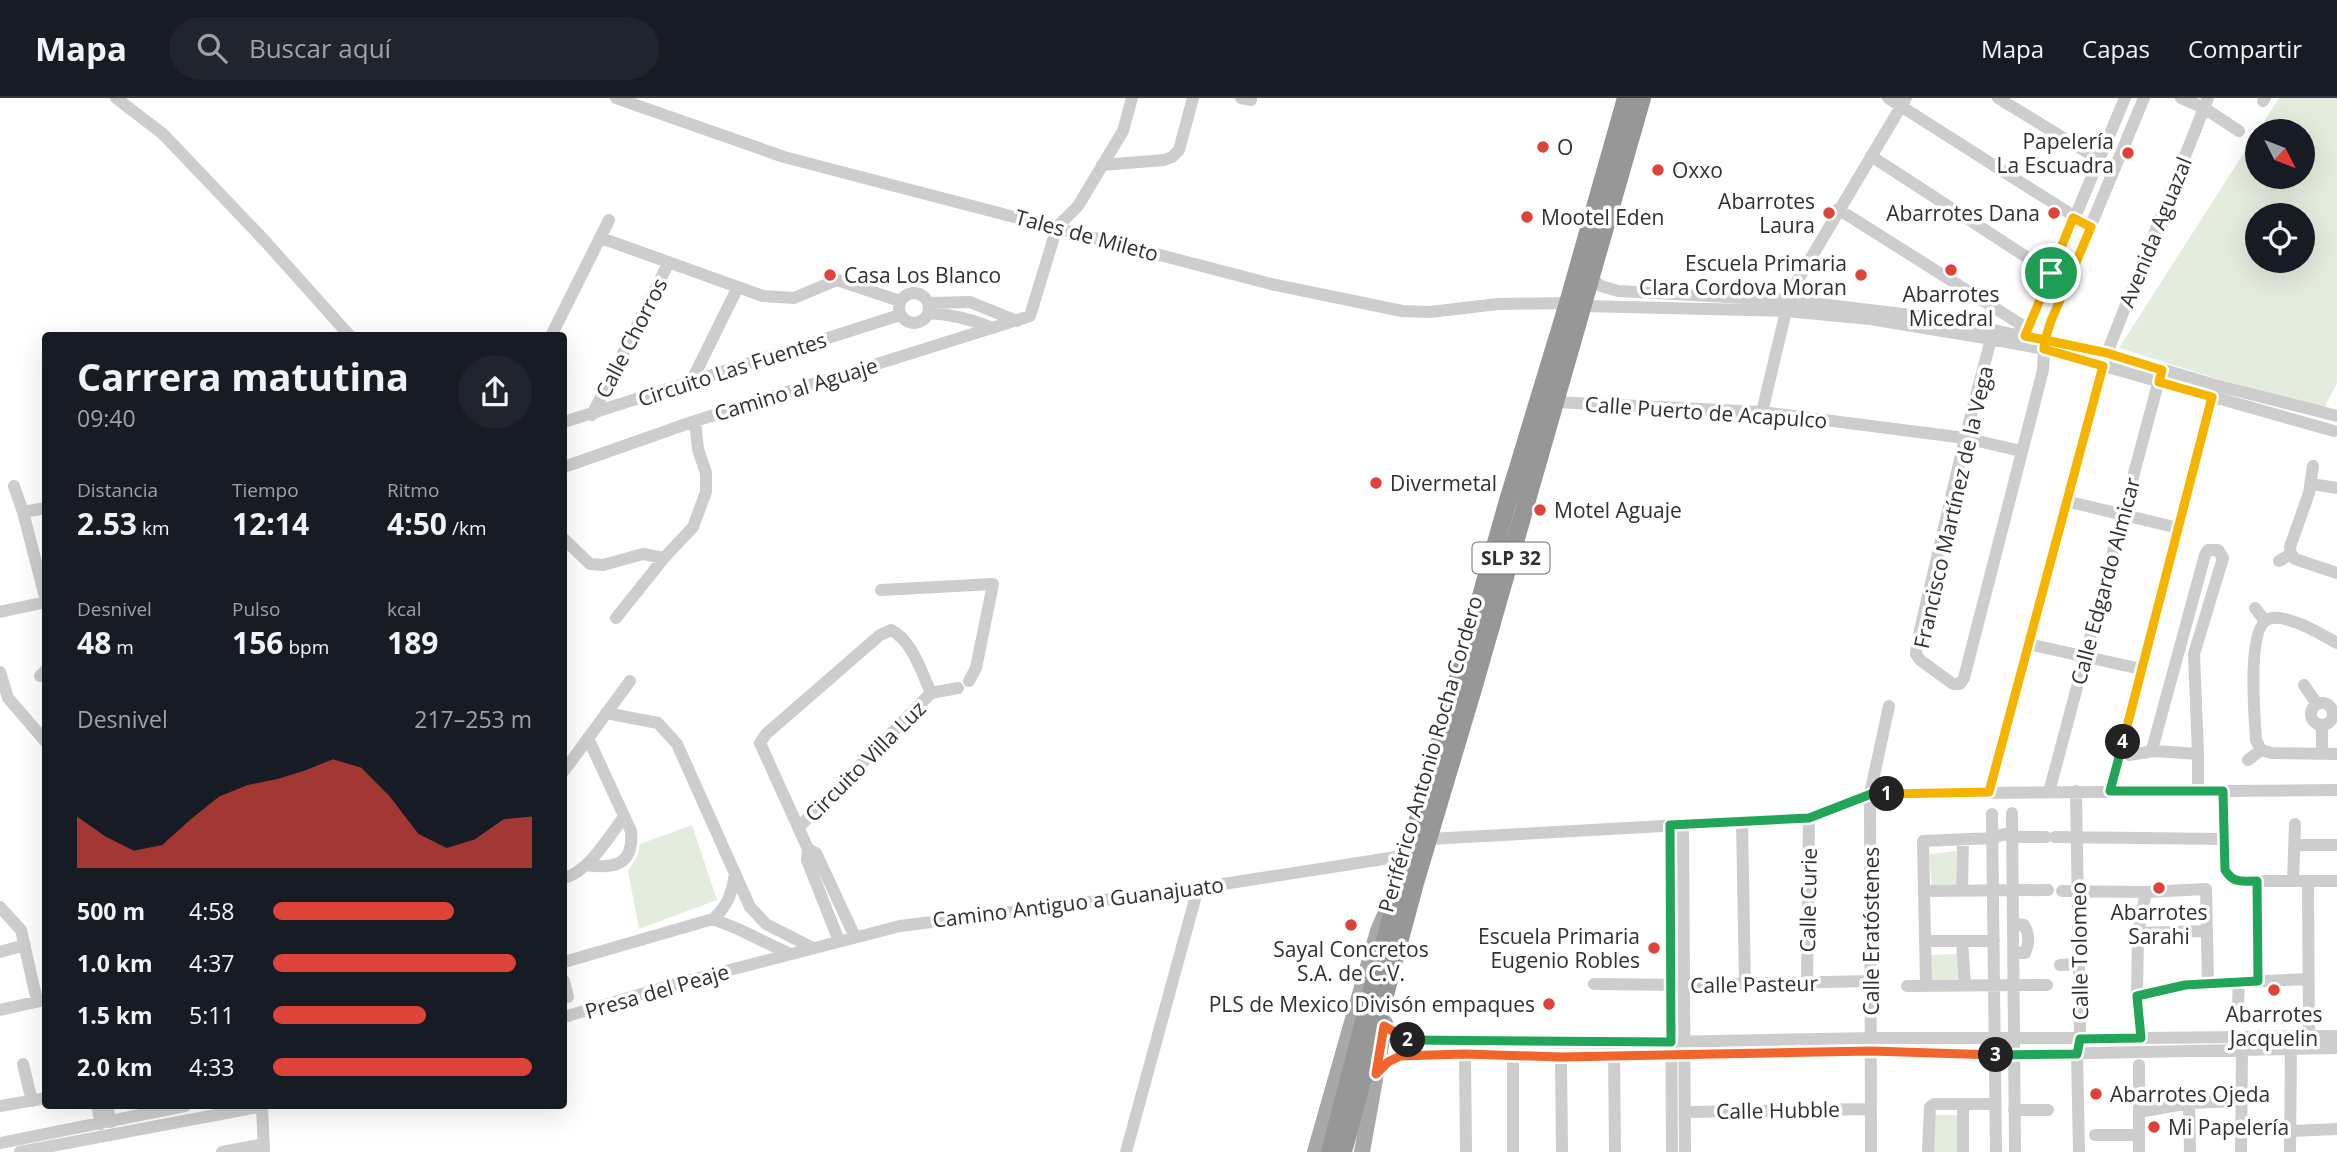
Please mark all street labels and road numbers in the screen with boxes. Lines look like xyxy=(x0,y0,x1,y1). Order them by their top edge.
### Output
street label: Avenida Aguazal xyxy=(2112,153,2198,311)
street label: Tales de Mileto xyxy=(1012,202,1162,268)
street label: Calle Chorros xyxy=(589,273,673,403)
street label: Circuito Las Fuentes xyxy=(634,325,830,413)
street label: Camino al Aguaje xyxy=(711,351,881,427)
street label: Francisco Martínez de la Vega xyxy=(1907,363,1999,651)
street label: Calle Puerto de Acapulco xyxy=(1584,390,1828,434)
street label: Calle Edgardo Almicar xyxy=(2064,474,2146,688)
road number: SLP 32 xyxy=(1472,542,1550,573)
street label: Periférico Antonio Rocha Cordero xyxy=(1371,593,1489,915)
street label: Circuito Villa Luz xyxy=(798,694,932,828)
street label: Calle Curie xyxy=(1793,847,1823,953)
street label: Calle Eratóstenes xyxy=(1857,847,1885,1015)
street label: Camino Antiguo a Guanajuato xyxy=(931,870,1225,934)
street label: Calle Tolomeo xyxy=(2064,881,2094,1021)
street label: Presa del Peaje xyxy=(582,957,732,1025)
street label: Calle Pasteur xyxy=(1690,969,1819,999)
street label: Calle Hubble xyxy=(1716,1095,1840,1125)

